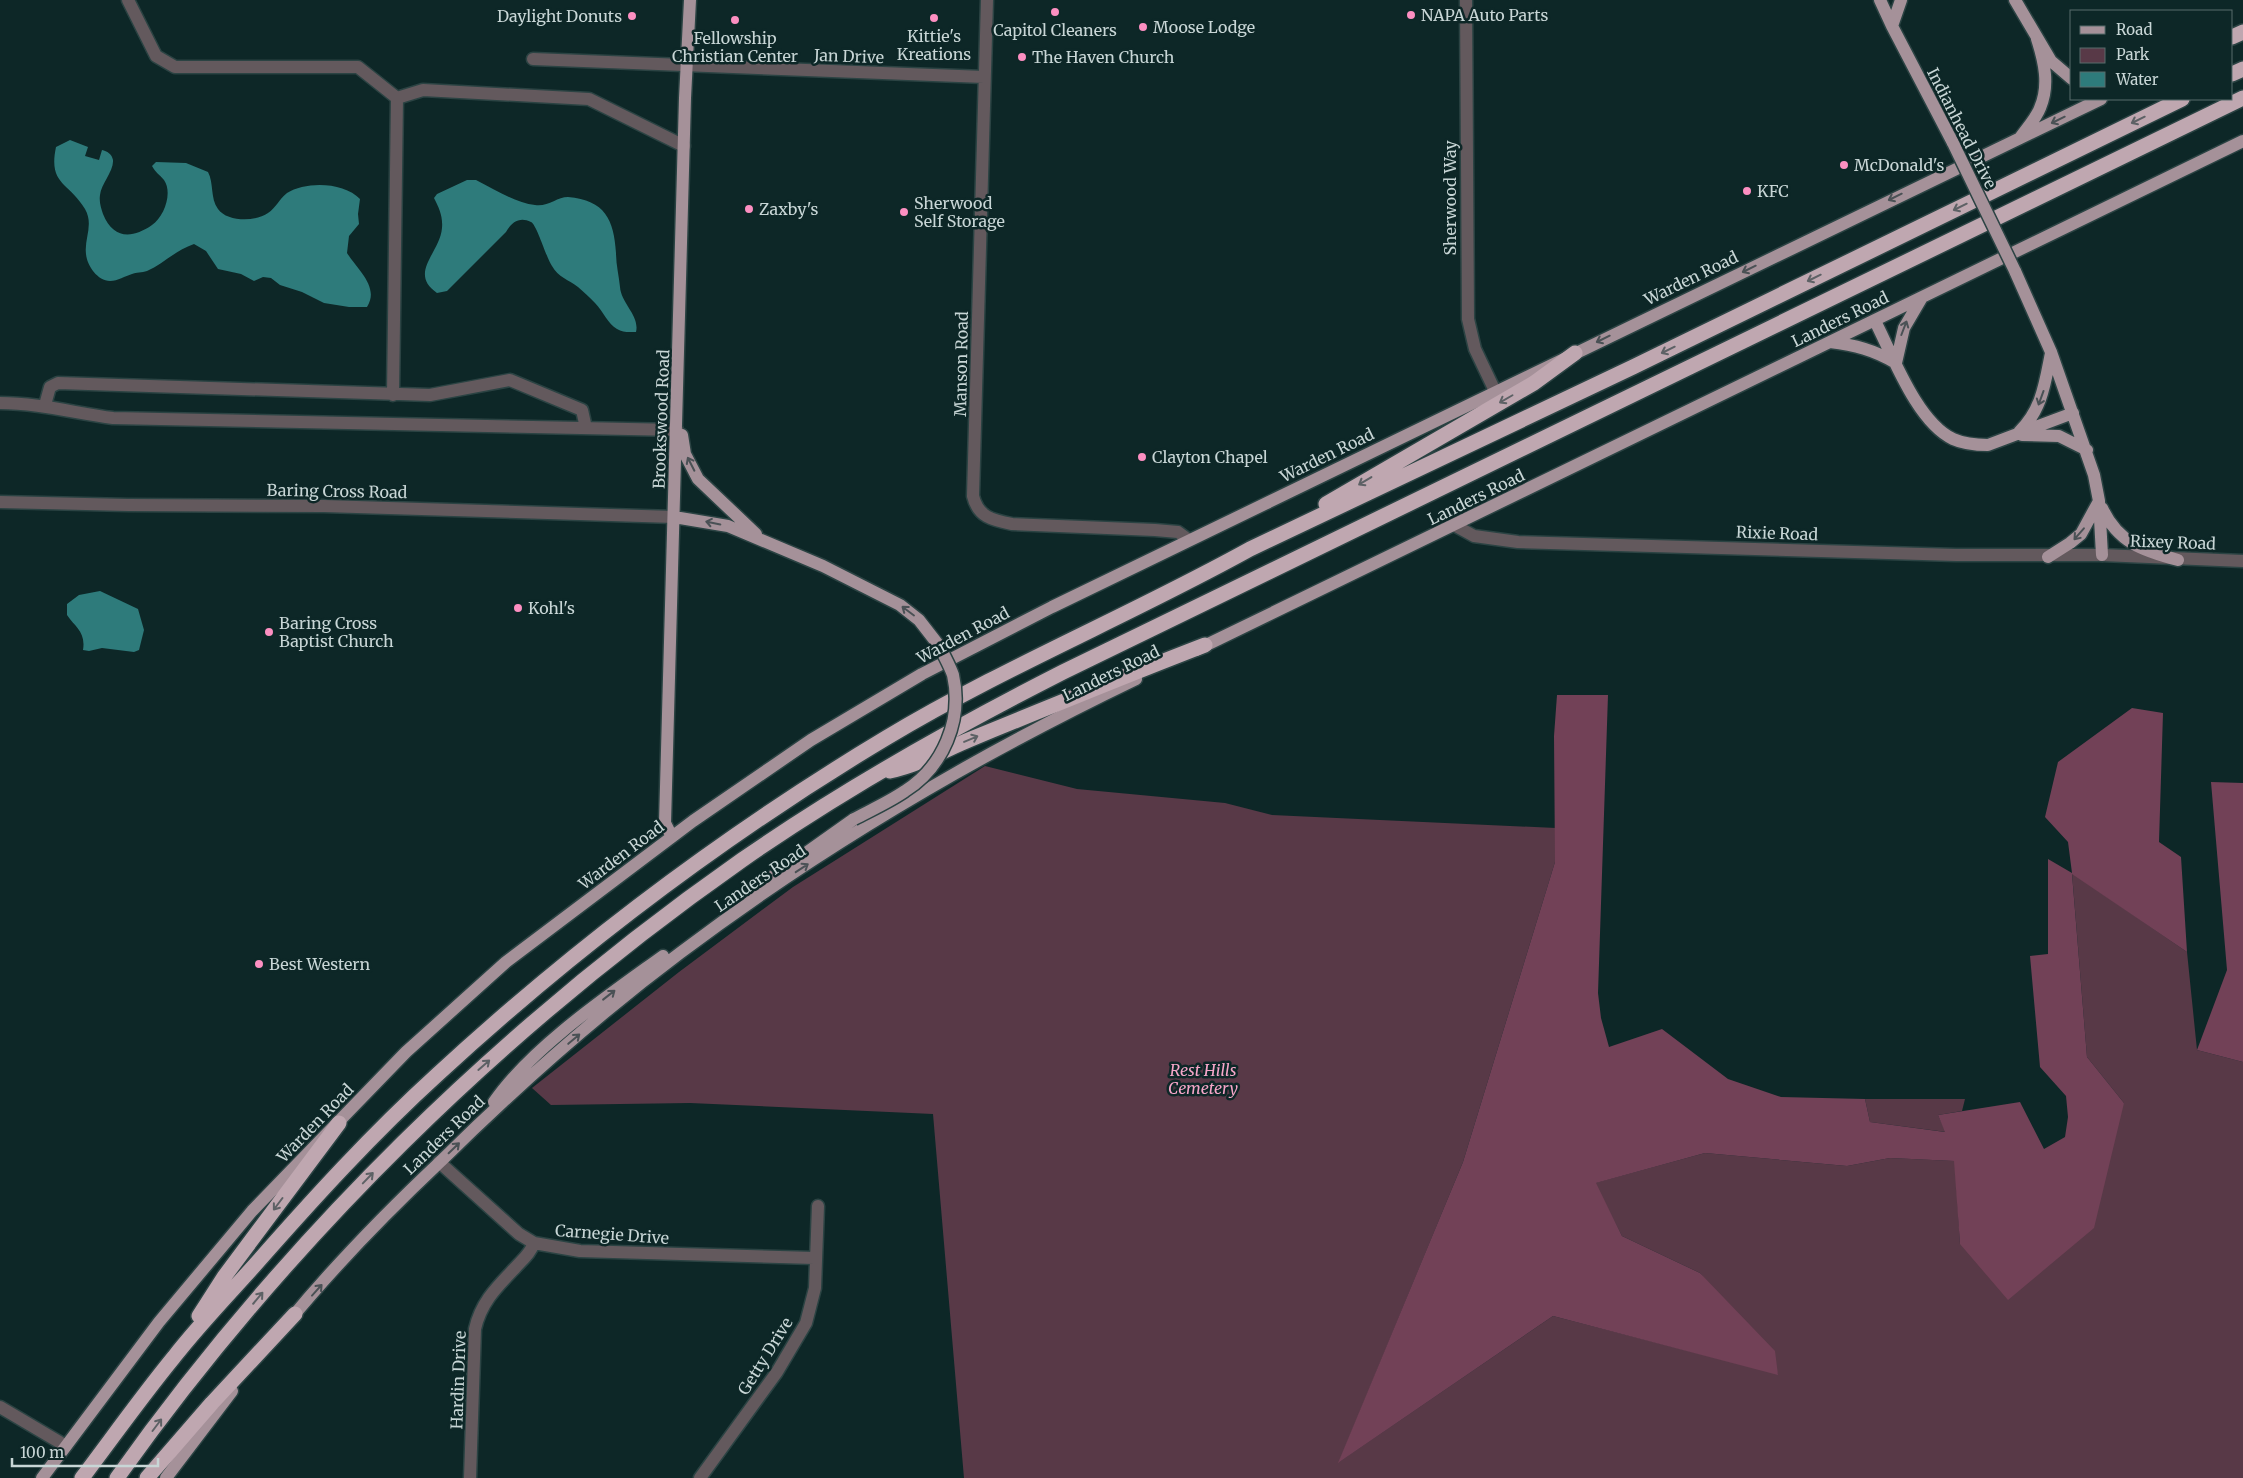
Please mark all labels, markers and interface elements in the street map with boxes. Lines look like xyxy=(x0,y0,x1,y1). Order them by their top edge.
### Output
place label: NAPA Auto Parts xyxy=(1421,5,1549,25)
place label: Daylight Donuts xyxy=(497,6,622,26)
marker: Capitol Cleaners xyxy=(1049,6,1061,18)
marker: NAPA Auto Parts xyxy=(1405,9,1417,21)
marker: Daylight Donuts xyxy=(626,10,638,22)
legend xyxy=(2070,10,2233,100)
marker: Kittie's Kreations xyxy=(928,12,940,24)
marker: Fellowship Christian Center xyxy=(729,14,741,26)
place label: Moose Lodge xyxy=(1153,17,1255,37)
place label: Capitol Cleaners xyxy=(993,20,1117,40)
text: Road xyxy=(2116,20,2152,39)
marker: Moose Lodge xyxy=(1137,21,1149,33)
place label: Kittie's Kreations xyxy=(897,26,971,64)
place label: Fellowship Christian Center xyxy=(672,28,798,66)
street label: Jan Drive xyxy=(813,45,884,67)
text: Park xyxy=(2116,45,2150,64)
place label: The Haven Church xyxy=(1032,47,1175,67)
marker: The Haven Church xyxy=(1016,51,1028,63)
street label: Indianhead Drive xyxy=(1923,64,2001,192)
text: Water xyxy=(2115,70,2159,89)
one-way arrow xyxy=(2050,115,2065,125)
one-way arrow xyxy=(2131,116,2146,125)
street label: Sherwood Way xyxy=(1440,140,1460,256)
place label: McDonald's xyxy=(1854,155,1944,175)
marker: McDonald's xyxy=(1838,159,1850,171)
place label: KFC xyxy=(1757,181,1789,201)
marker: KFC xyxy=(1741,185,1753,197)
place label: Sherwood Self Storage xyxy=(914,193,1005,231)
one-way arrow xyxy=(1888,193,1903,202)
place label: Zaxby's xyxy=(759,199,818,219)
marker: Zaxby's xyxy=(743,203,755,215)
one-way arrow xyxy=(1953,203,1968,212)
marker: Sherwood Self Storage xyxy=(898,206,910,218)
street label: Warden Road xyxy=(1640,247,1742,310)
one-way arrow xyxy=(1742,265,1757,274)
one-way arrow xyxy=(1807,274,1822,283)
street label: Landers Road xyxy=(1788,287,1892,351)
street label: Manson Road xyxy=(950,311,972,417)
one-way arrow xyxy=(1900,321,1910,336)
one-way arrow xyxy=(1595,334,1610,344)
one-way arrow xyxy=(1661,345,1676,355)
street label: Brookswood Road xyxy=(649,349,673,489)
one-way arrow xyxy=(2036,389,2045,405)
one-way arrow xyxy=(1499,395,1513,405)
street label: Warden Road xyxy=(1276,424,1378,487)
place label: Clayton Chapel xyxy=(1152,447,1268,467)
marker: Clayton Chapel xyxy=(1136,451,1148,463)
one-way arrow xyxy=(686,457,695,472)
street label: Landers Road xyxy=(1424,465,1528,529)
one-way arrow xyxy=(1358,476,1372,486)
street label: Baring Cross Road xyxy=(266,480,408,502)
one-way arrow xyxy=(705,517,721,527)
street label: Rixie Road xyxy=(1736,522,1819,544)
one-way arrow xyxy=(2073,528,2084,541)
street label: Rixey Road xyxy=(2130,531,2217,554)
place label: Kohl's xyxy=(528,598,575,618)
marker: Kohl's xyxy=(512,602,524,614)
street label: Warden Road xyxy=(912,602,1013,668)
one-way arrow xyxy=(902,606,915,617)
place label: Baring Cross Baptist Church xyxy=(279,613,394,651)
marker: Baring Cross Baptist Church xyxy=(263,626,275,638)
street label: Landers Road xyxy=(1059,641,1163,705)
one-way arrow xyxy=(963,734,978,743)
street label: Warden Road xyxy=(573,816,668,894)
street label: Landers Road xyxy=(711,840,809,916)
one-way arrow xyxy=(795,863,809,873)
place label: Best Western xyxy=(269,954,371,974)
marker: Best Western xyxy=(253,958,265,970)
one-way arrow xyxy=(602,989,615,1000)
one-way arrow xyxy=(568,1033,581,1045)
one-way arrow xyxy=(478,1059,491,1071)
park label: Rest Hills Cemetery xyxy=(1168,1060,1238,1098)
street label: Warden Road xyxy=(272,1079,358,1167)
street label: Landers Road xyxy=(399,1091,489,1179)
one-way arrow xyxy=(447,1142,460,1154)
one-way arrow xyxy=(362,1172,374,1184)
one-way arrow xyxy=(273,1197,283,1211)
street label: Carnegie Drive xyxy=(554,1220,670,1248)
one-way arrow xyxy=(311,1283,323,1296)
one-way arrow xyxy=(252,1291,263,1304)
street label: Getty Drive xyxy=(733,1314,797,1398)
street label: Hardin Drive xyxy=(446,1330,470,1430)
one-way arrow xyxy=(152,1418,162,1432)
scale bar xyxy=(12,1436,159,1468)
text: 100 m xyxy=(20,1443,64,1462)

